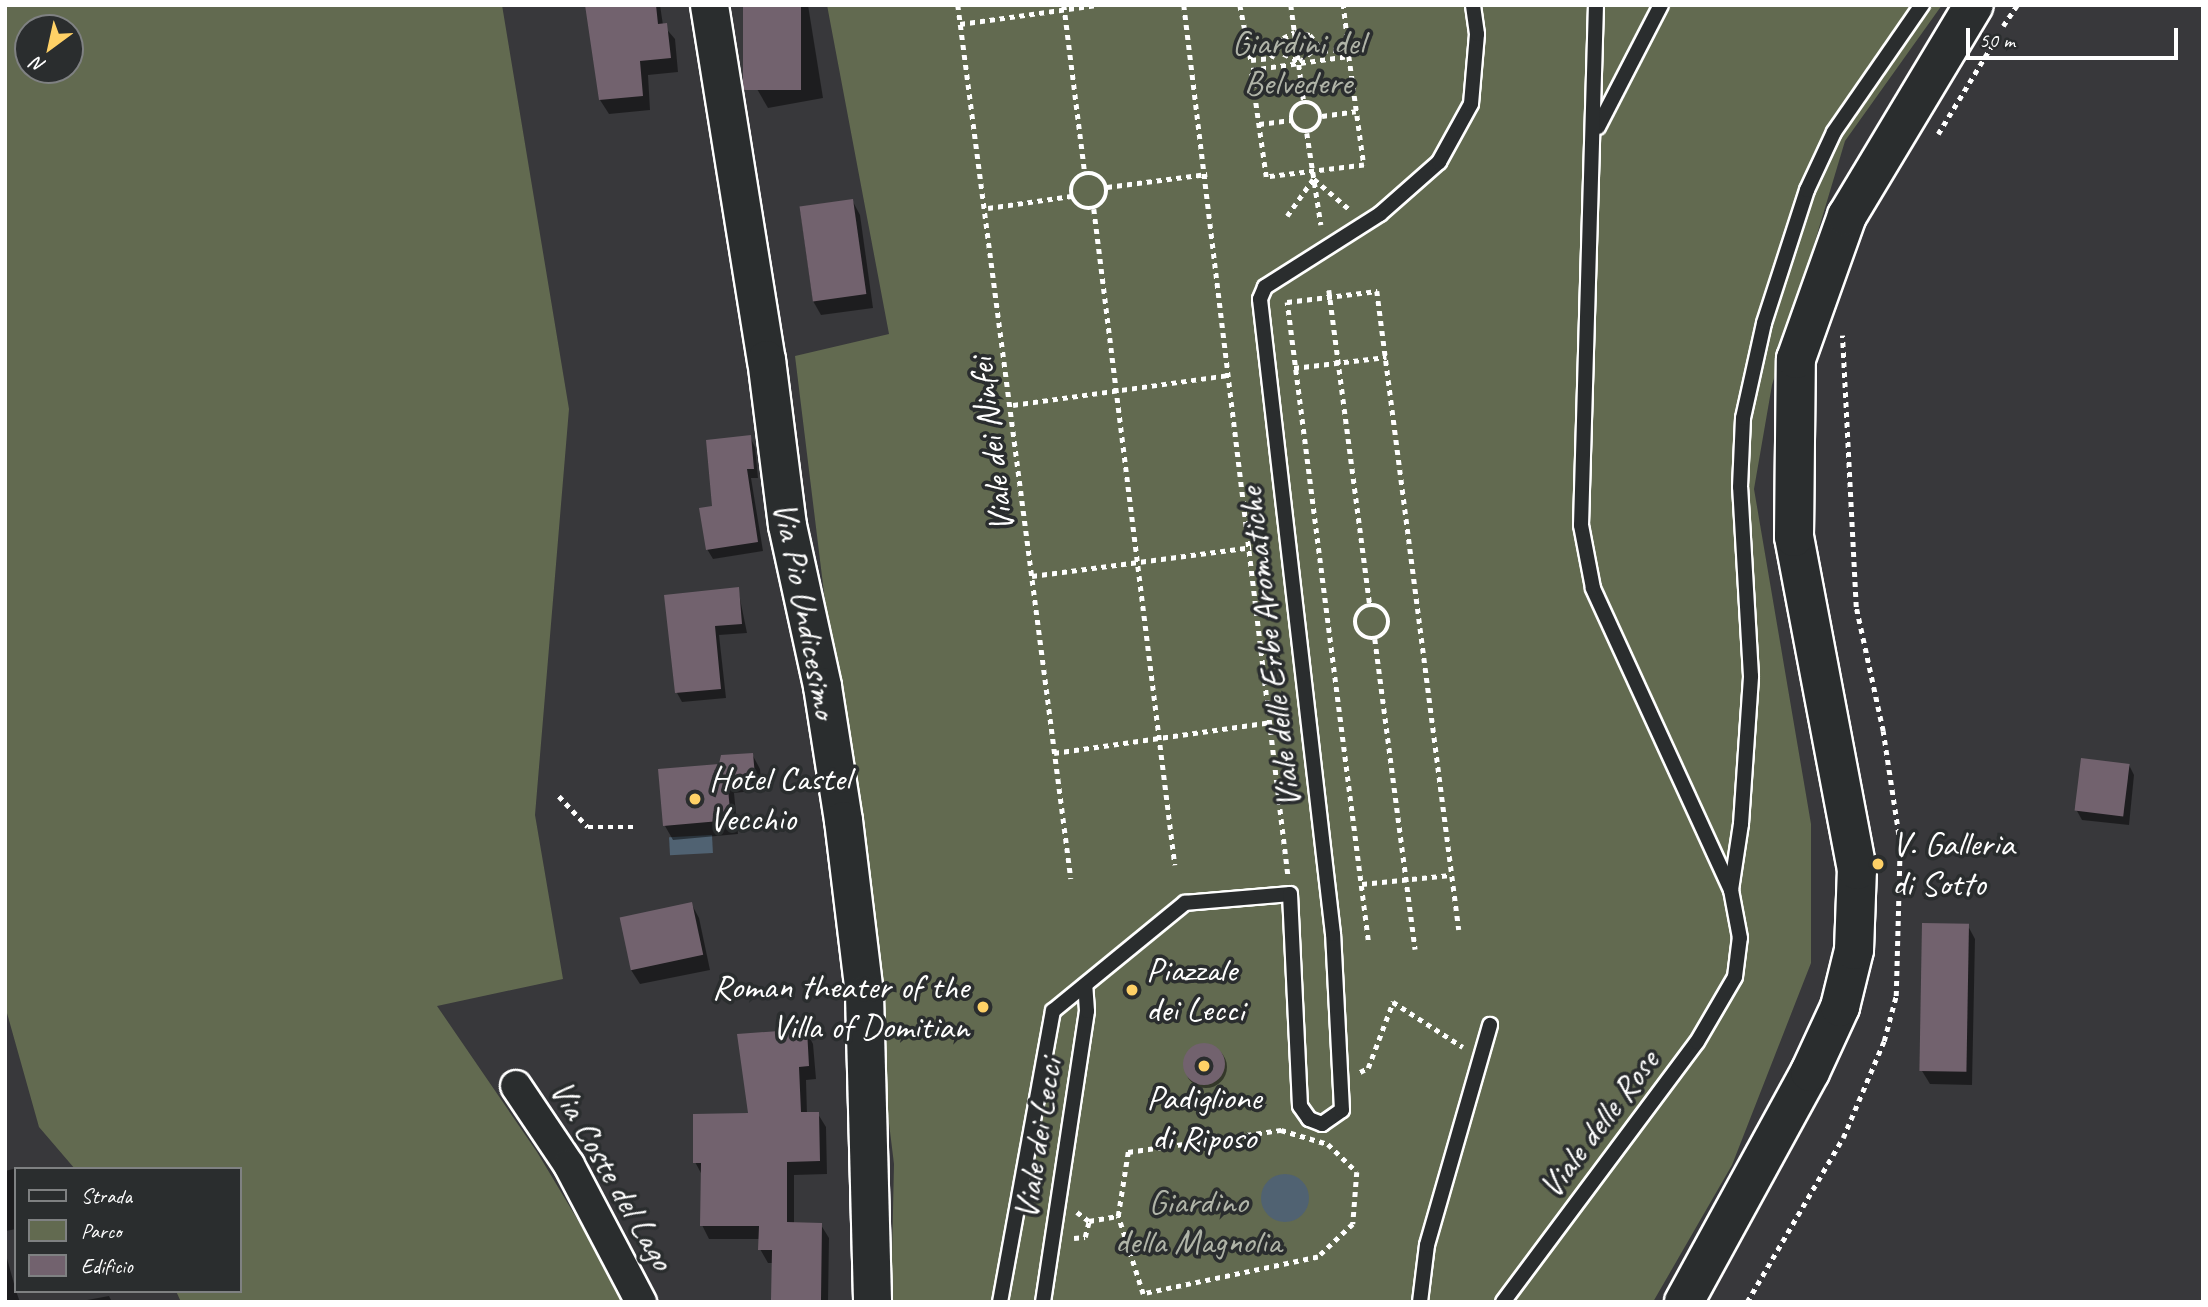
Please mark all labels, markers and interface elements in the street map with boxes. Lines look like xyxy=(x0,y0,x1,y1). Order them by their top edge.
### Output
north arrow xyxy=(14,14,84,84)
scale bar xyxy=(1970,14,2182,58)
park label: Giardini del Belvedere xyxy=(1232,22,1364,104)
text: 50 m xyxy=(1979,27,2015,53)
text: N xyxy=(27,52,50,78)
street label: Viale dei Ninfei xyxy=(960,355,1024,535)
street label: Viale delle Erbe Aromatiche xyxy=(1230,486,1310,810)
street label: Via Pio Undicesimo xyxy=(763,498,847,722)
place label: Hotel Castel Vecchio xyxy=(709,758,851,840)
marker: Hotel Castel Vecchio xyxy=(687,791,703,807)
place label: V. Galleria di Sotto xyxy=(1892,823,2015,905)
marker: V. Galleria di Sotto xyxy=(1870,856,1886,872)
place label: Piazzale dei Lecci xyxy=(1146,949,1244,1031)
place label: Roman theater of the Villa of Domitian xyxy=(714,966,969,1048)
marker: Piazzale dei Lecci xyxy=(1124,982,1140,998)
marker: Roman theater of the Villa of Domitian xyxy=(975,999,991,1015)
street label: Viale delle Rose xyxy=(1530,1042,1668,1206)
street label: Viale dei Lecci xyxy=(1005,1056,1071,1222)
marker: Padiglione di Riposo xyxy=(1196,1058,1212,1074)
street label: Via Coste del Lago xyxy=(541,1072,683,1278)
place label: Padiglione di Riposo xyxy=(1147,1077,1261,1159)
legend xyxy=(14,1167,242,1293)
park label: Giardino della Magnolia xyxy=(1114,1181,1282,1263)
text: Strada xyxy=(81,1183,132,1209)
text: Parco xyxy=(81,1218,121,1244)
text: Edificio xyxy=(81,1253,133,1279)

